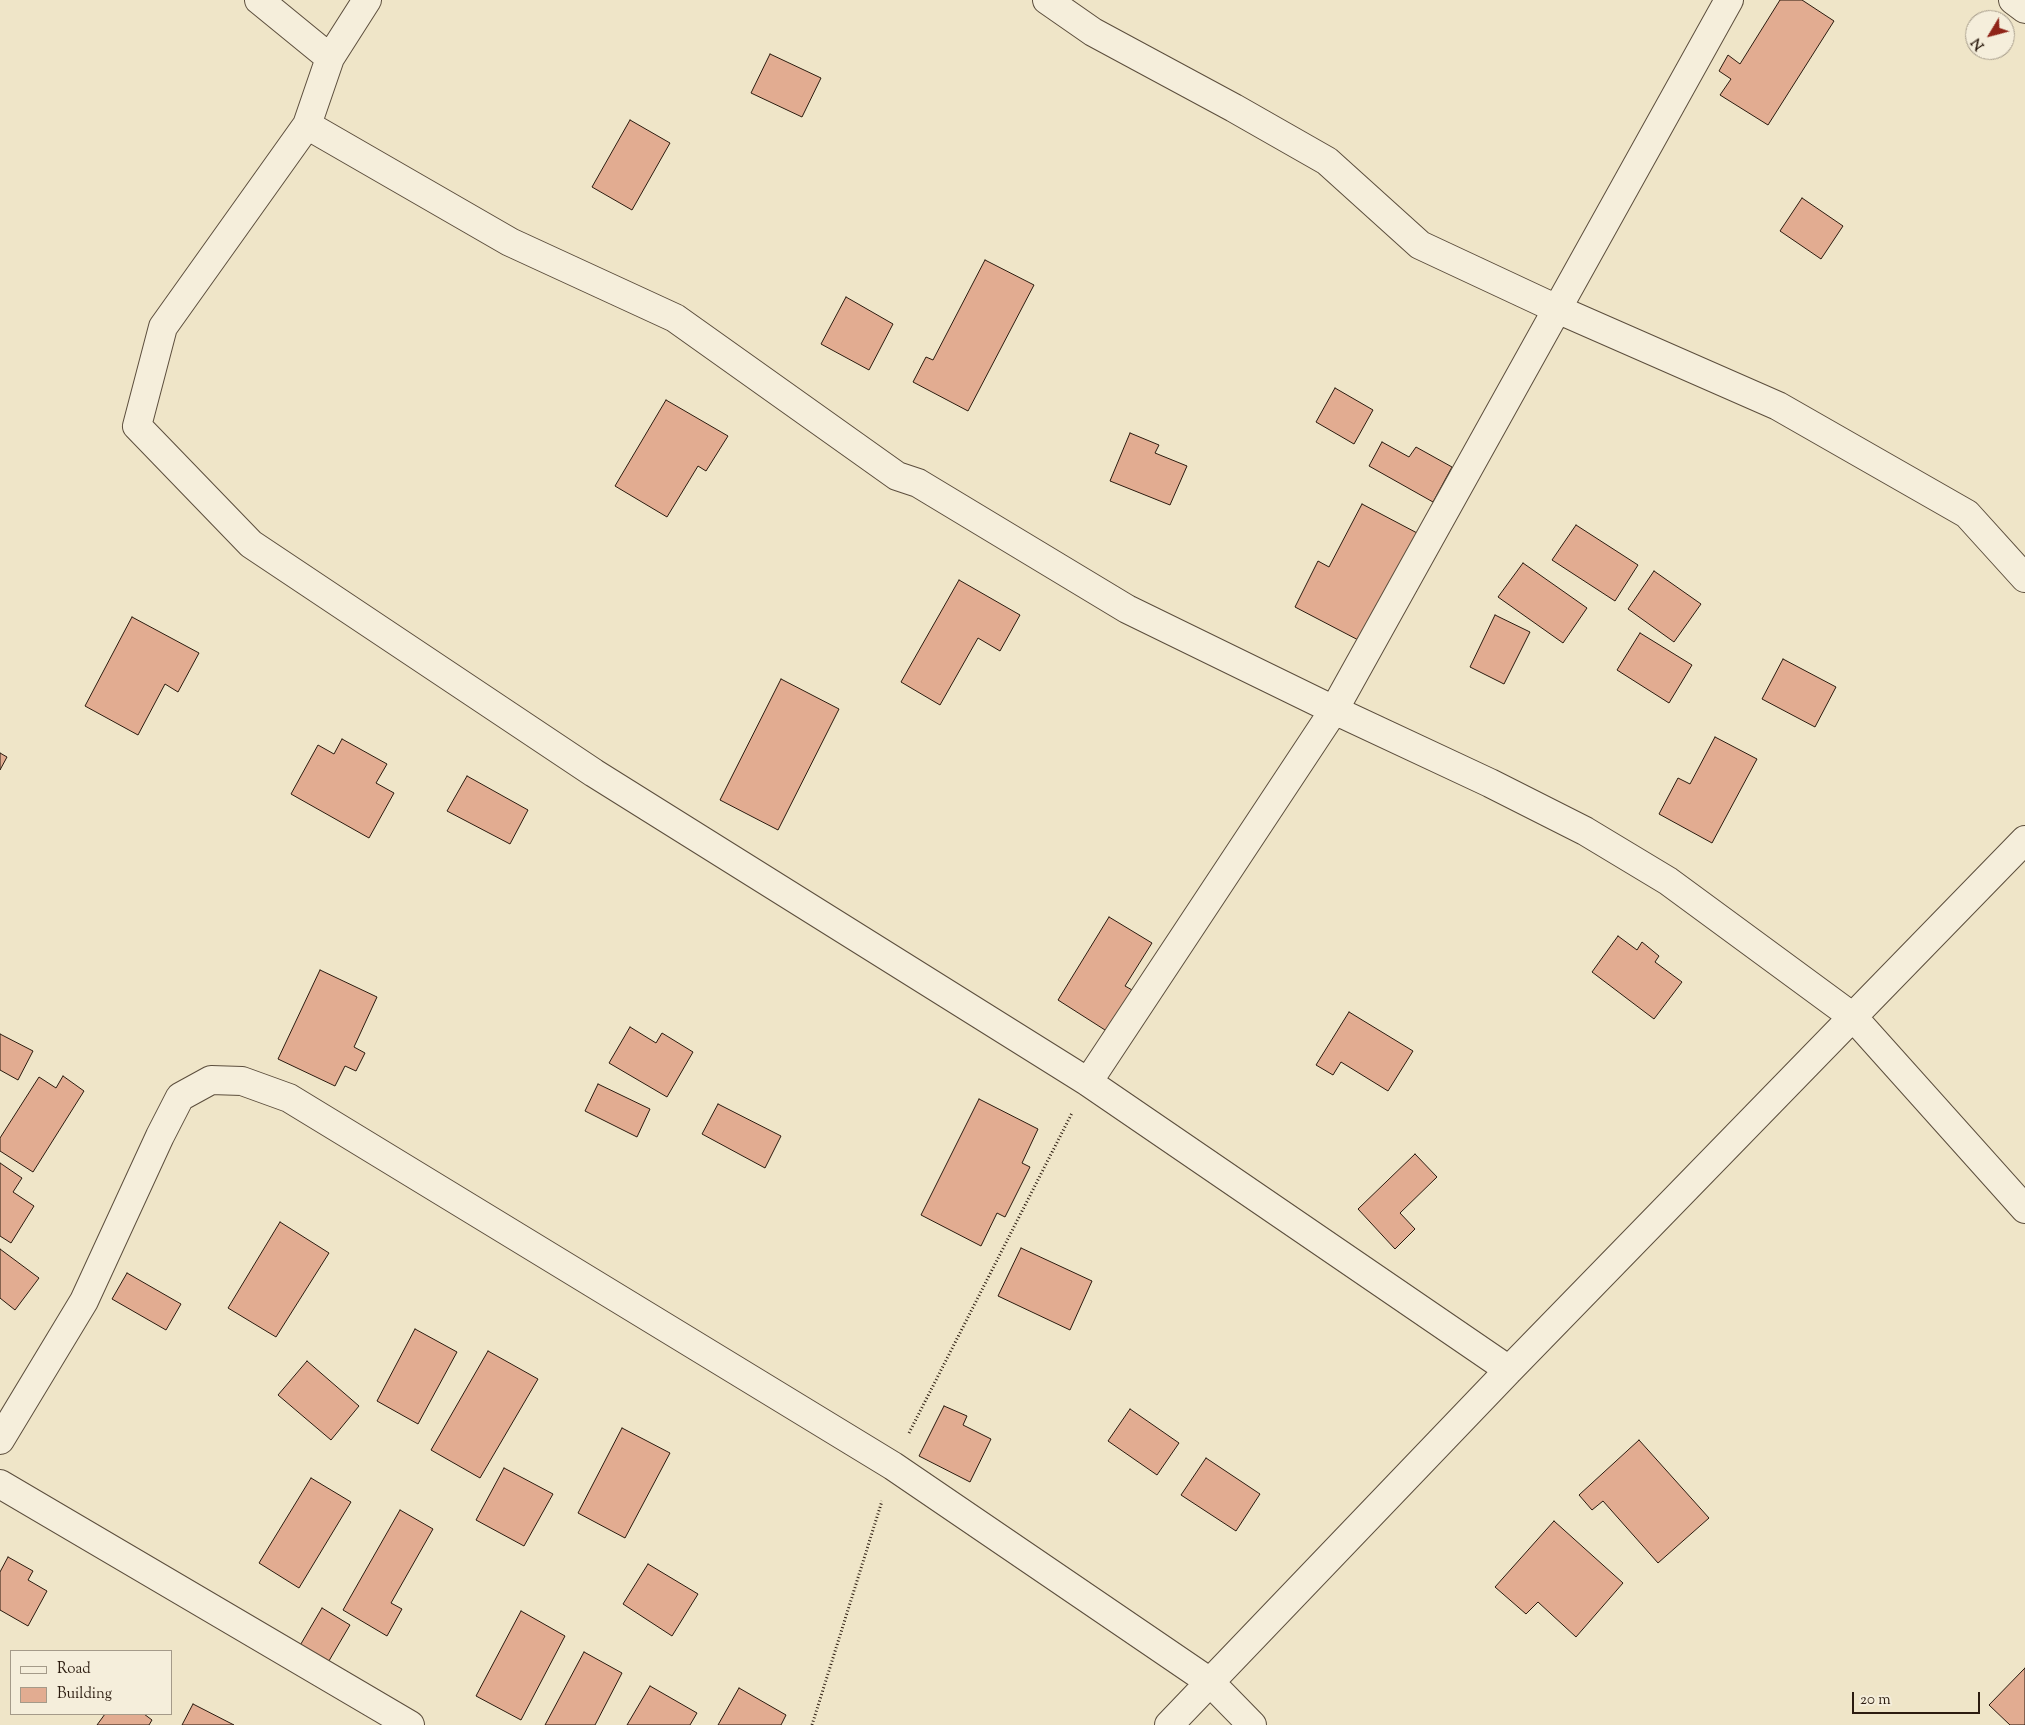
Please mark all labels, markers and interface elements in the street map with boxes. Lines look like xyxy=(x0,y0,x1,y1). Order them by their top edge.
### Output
north arrow xyxy=(1965,10,2015,60)
text: N xyxy=(1967,33,1990,54)
legend xyxy=(10,1650,172,1715)
text: Road xyxy=(57,1659,91,1680)
scale bar xyxy=(1855,1682,1982,1714)
text: Building xyxy=(57,1684,112,1705)
text: 20 m xyxy=(1860,1690,1891,1711)

